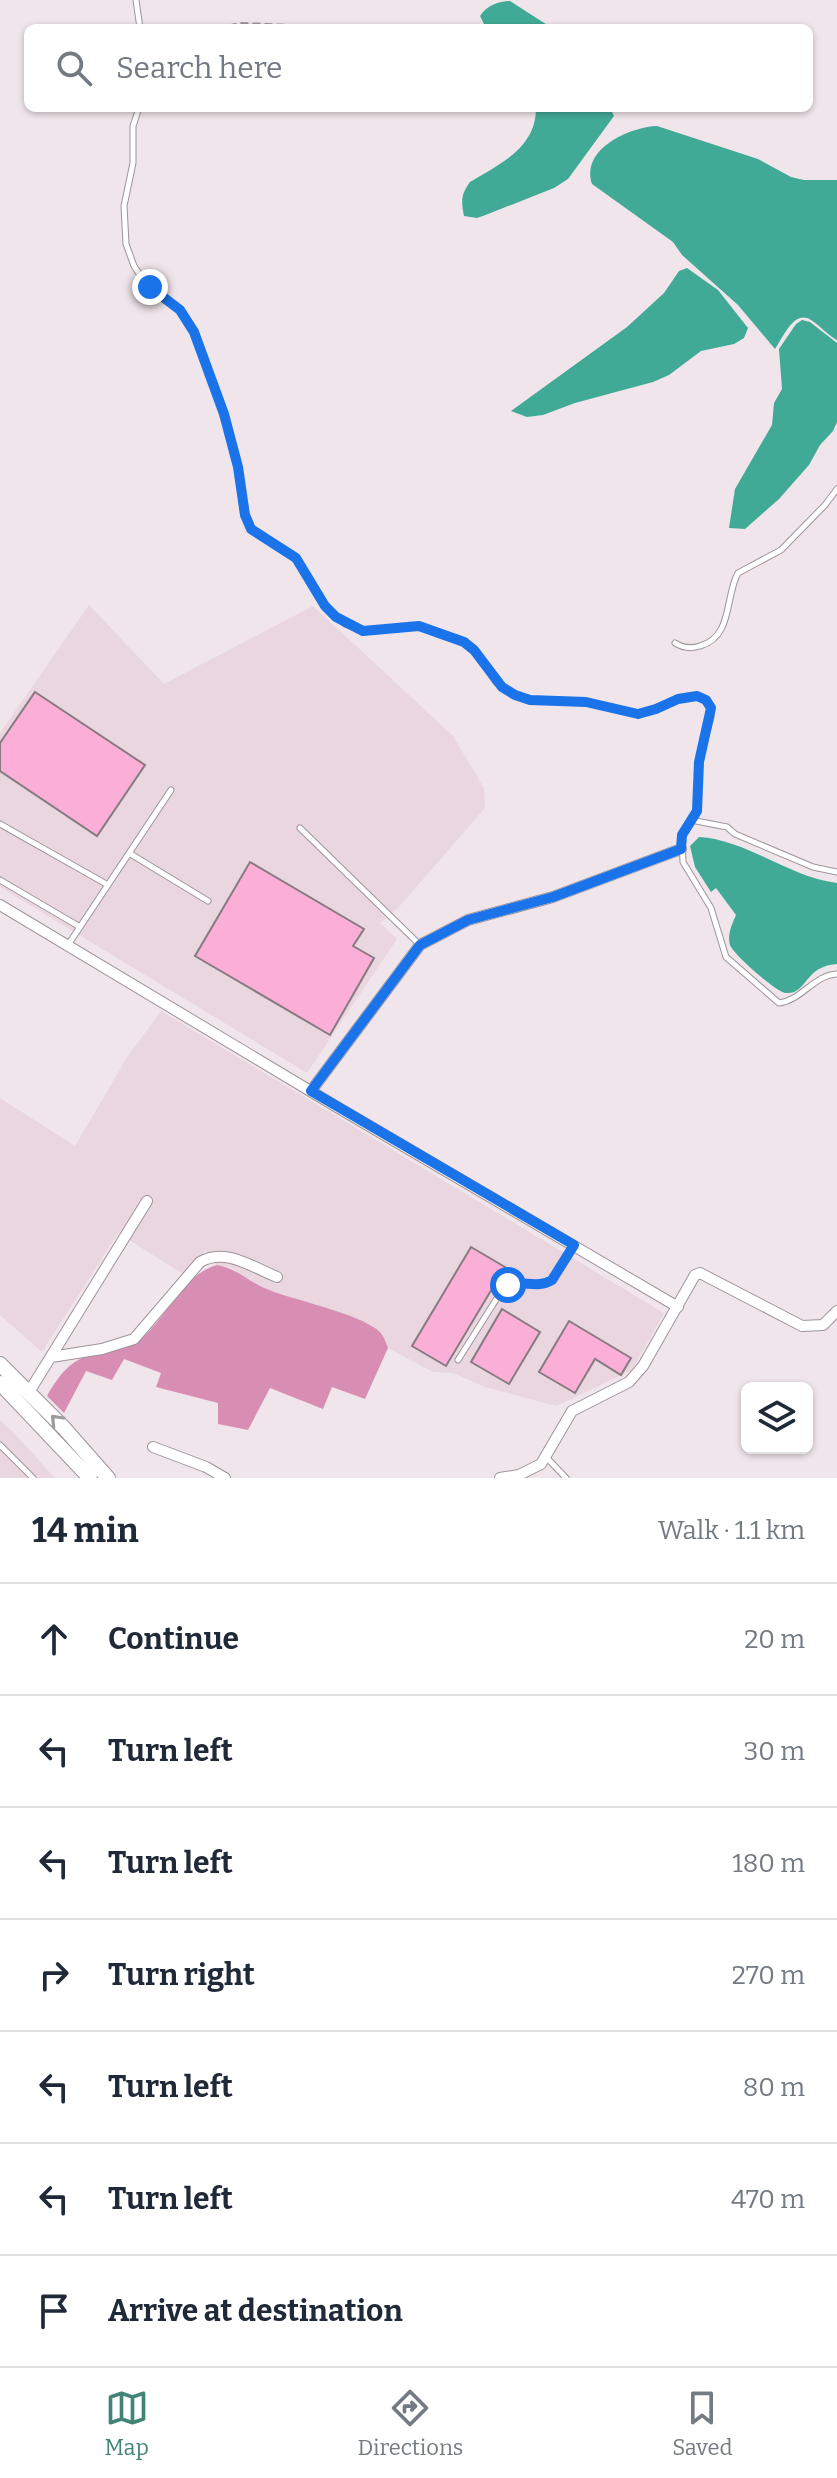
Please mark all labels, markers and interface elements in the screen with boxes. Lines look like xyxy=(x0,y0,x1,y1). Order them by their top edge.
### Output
search box xyxy=(24,24,813,112)
icon: search xyxy=(52,46,96,90)
text: Search here xyxy=(116,50,283,86)
route end xyxy=(132,269,168,305)
route start xyxy=(490,1267,526,1303)
map controls xyxy=(741,1382,813,1454)
button: layers xyxy=(741,1382,813,1454)
one-way arrow xyxy=(50,1415,65,1429)
text: 14 min xyxy=(32,1510,139,1551)
text: Walk · 1.1 km xyxy=(658,1515,805,1546)
icon: ahead xyxy=(32,1617,76,1661)
text: Continue xyxy=(108,1621,239,1657)
text: 20 m xyxy=(744,1624,805,1655)
icon: left xyxy=(32,1729,76,1773)
text: Turn left xyxy=(108,1733,233,1769)
text: 30 m xyxy=(744,1736,805,1767)
icon: left xyxy=(32,1841,76,1885)
text: Turn left xyxy=(108,1845,233,1881)
text: 180 m xyxy=(732,1848,805,1879)
icon: right xyxy=(32,1953,76,1997)
text: Turn right xyxy=(108,1957,255,1993)
text: 270 m xyxy=(732,1960,805,1991)
icon: left xyxy=(32,2065,76,2109)
text: Turn left xyxy=(108,2069,233,2105)
text: 80 m xyxy=(743,2072,805,2103)
icon: left xyxy=(32,2177,76,2221)
text: Turn left xyxy=(108,2181,233,2217)
text: 470 m xyxy=(731,2184,805,2215)
icon: arrive xyxy=(32,2289,76,2333)
text: Arrive at destination xyxy=(108,2293,403,2329)
tab: Map xyxy=(104,2386,149,2461)
tab: Directions xyxy=(358,2386,463,2461)
tab: Saved xyxy=(672,2386,733,2461)

